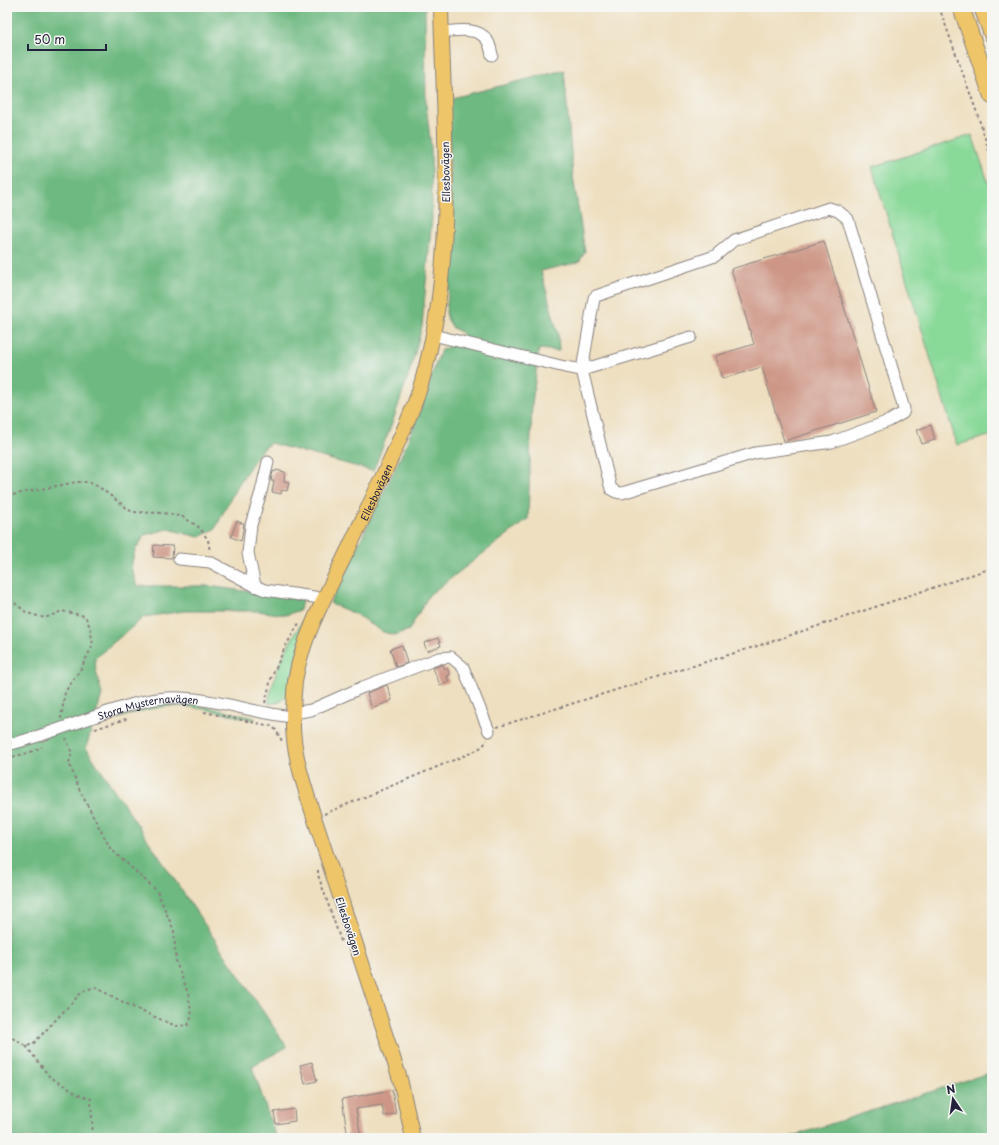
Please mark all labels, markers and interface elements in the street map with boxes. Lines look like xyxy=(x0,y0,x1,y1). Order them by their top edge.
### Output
scale bar xyxy=(28,26,106,52)
text: 50 m xyxy=(34,30,65,48)
street label: Ellesbovägen xyxy=(437,141,453,203)
street label: Ellesbovägen xyxy=(356,461,395,523)
street label: Stora Mysternavägen xyxy=(95,690,200,723)
street label: Ellesbovägen xyxy=(332,895,366,957)
north arrow xyxy=(933,1079,973,1119)
text: N xyxy=(944,1079,957,1098)

